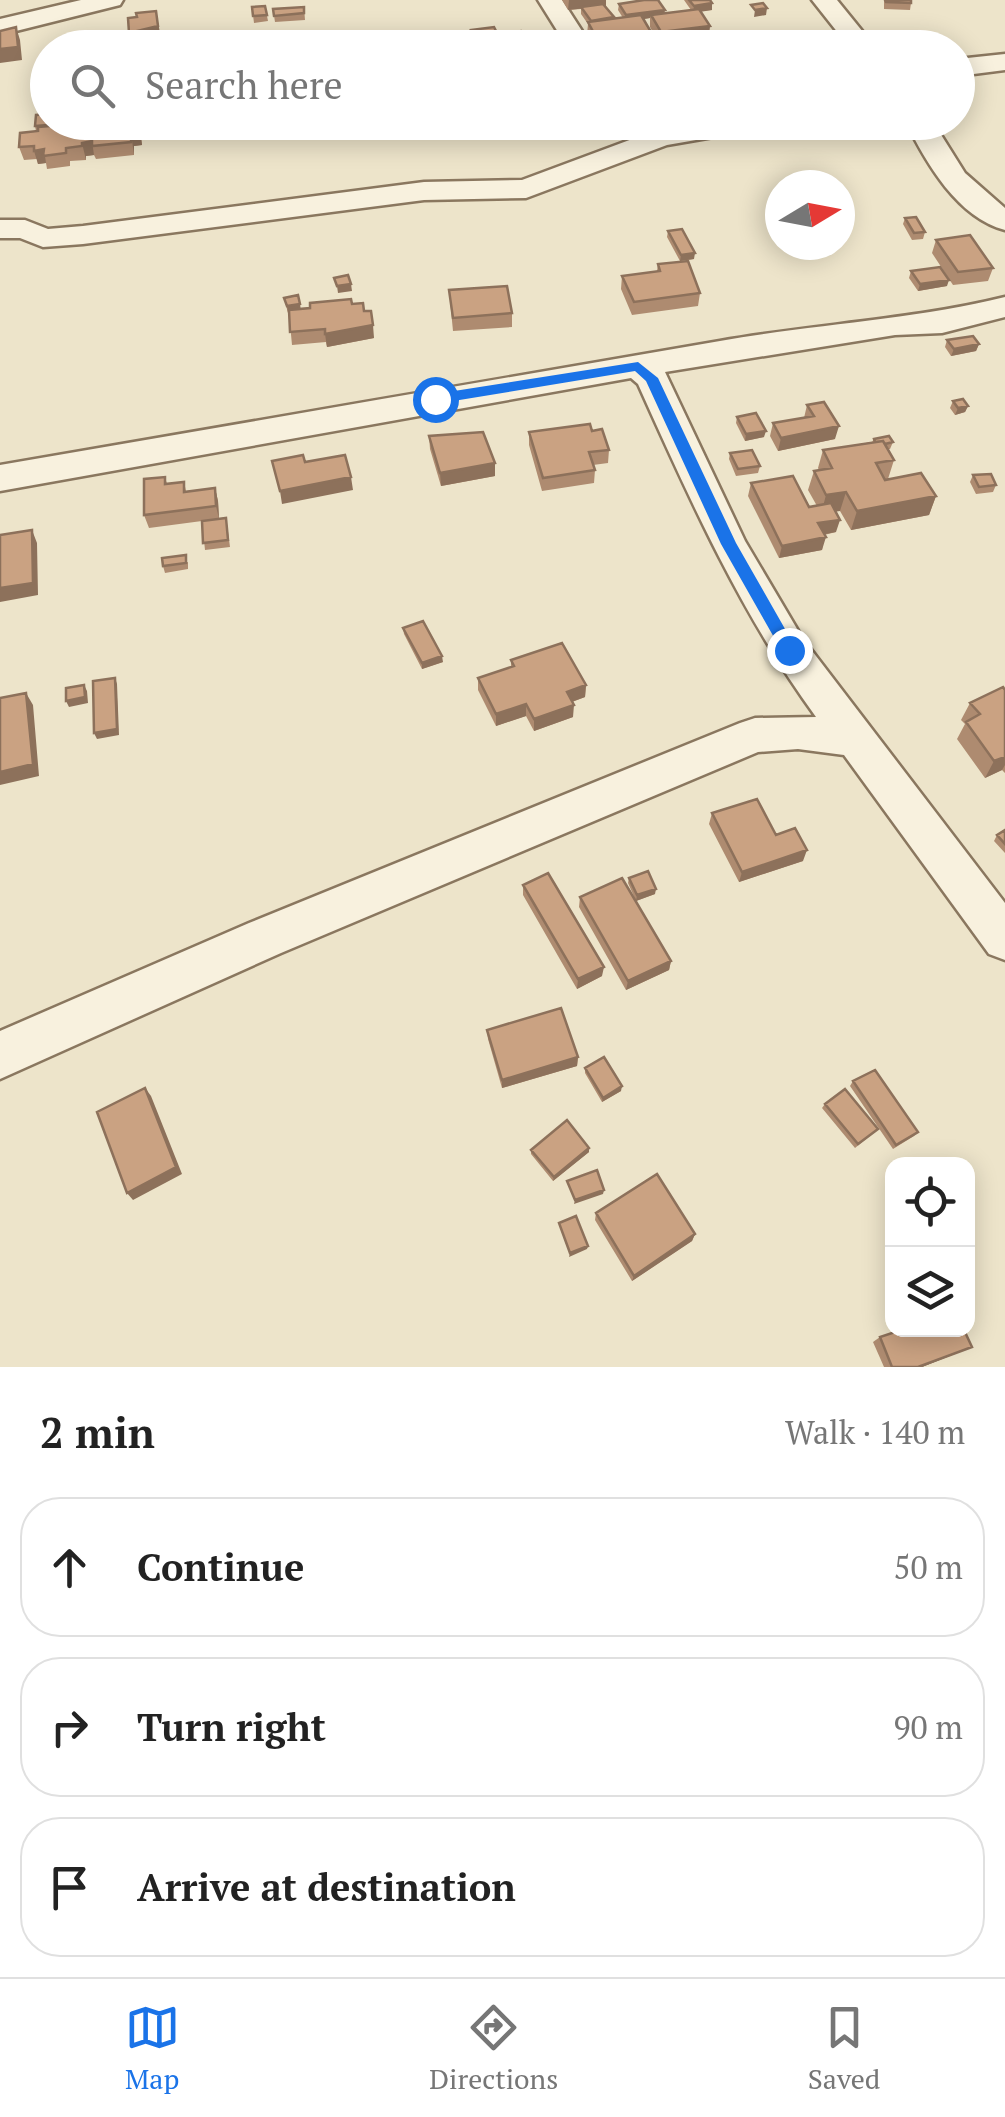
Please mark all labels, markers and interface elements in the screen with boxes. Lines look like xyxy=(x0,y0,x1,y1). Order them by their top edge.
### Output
search box xyxy=(30,30,975,140)
icon: search xyxy=(65,58,120,113)
text: Search here xyxy=(145,60,343,110)
north arrow xyxy=(765,170,855,260)
route start xyxy=(413,377,459,423)
route end xyxy=(767,628,813,674)
map controls xyxy=(885,1157,975,1337)
button: locate xyxy=(885,1157,975,1247)
button: layers xyxy=(885,1247,975,1337)
text: 2 min xyxy=(40,1404,155,1460)
text: Walk · 140 m xyxy=(785,1411,965,1453)
icon: ahead xyxy=(42,1540,97,1595)
text: Continue xyxy=(137,1542,304,1592)
text: 50 m xyxy=(893,1546,963,1588)
icon: right xyxy=(42,1700,97,1755)
text: Turn right xyxy=(137,1702,326,1752)
text: 90 m xyxy=(893,1706,963,1748)
icon: arrive xyxy=(42,1860,97,1915)
text: Arrive at destination xyxy=(137,1862,516,1912)
tab: Map xyxy=(125,2000,180,2097)
tab: Directions xyxy=(429,2000,558,2097)
tab: Saved xyxy=(808,2000,880,2097)

